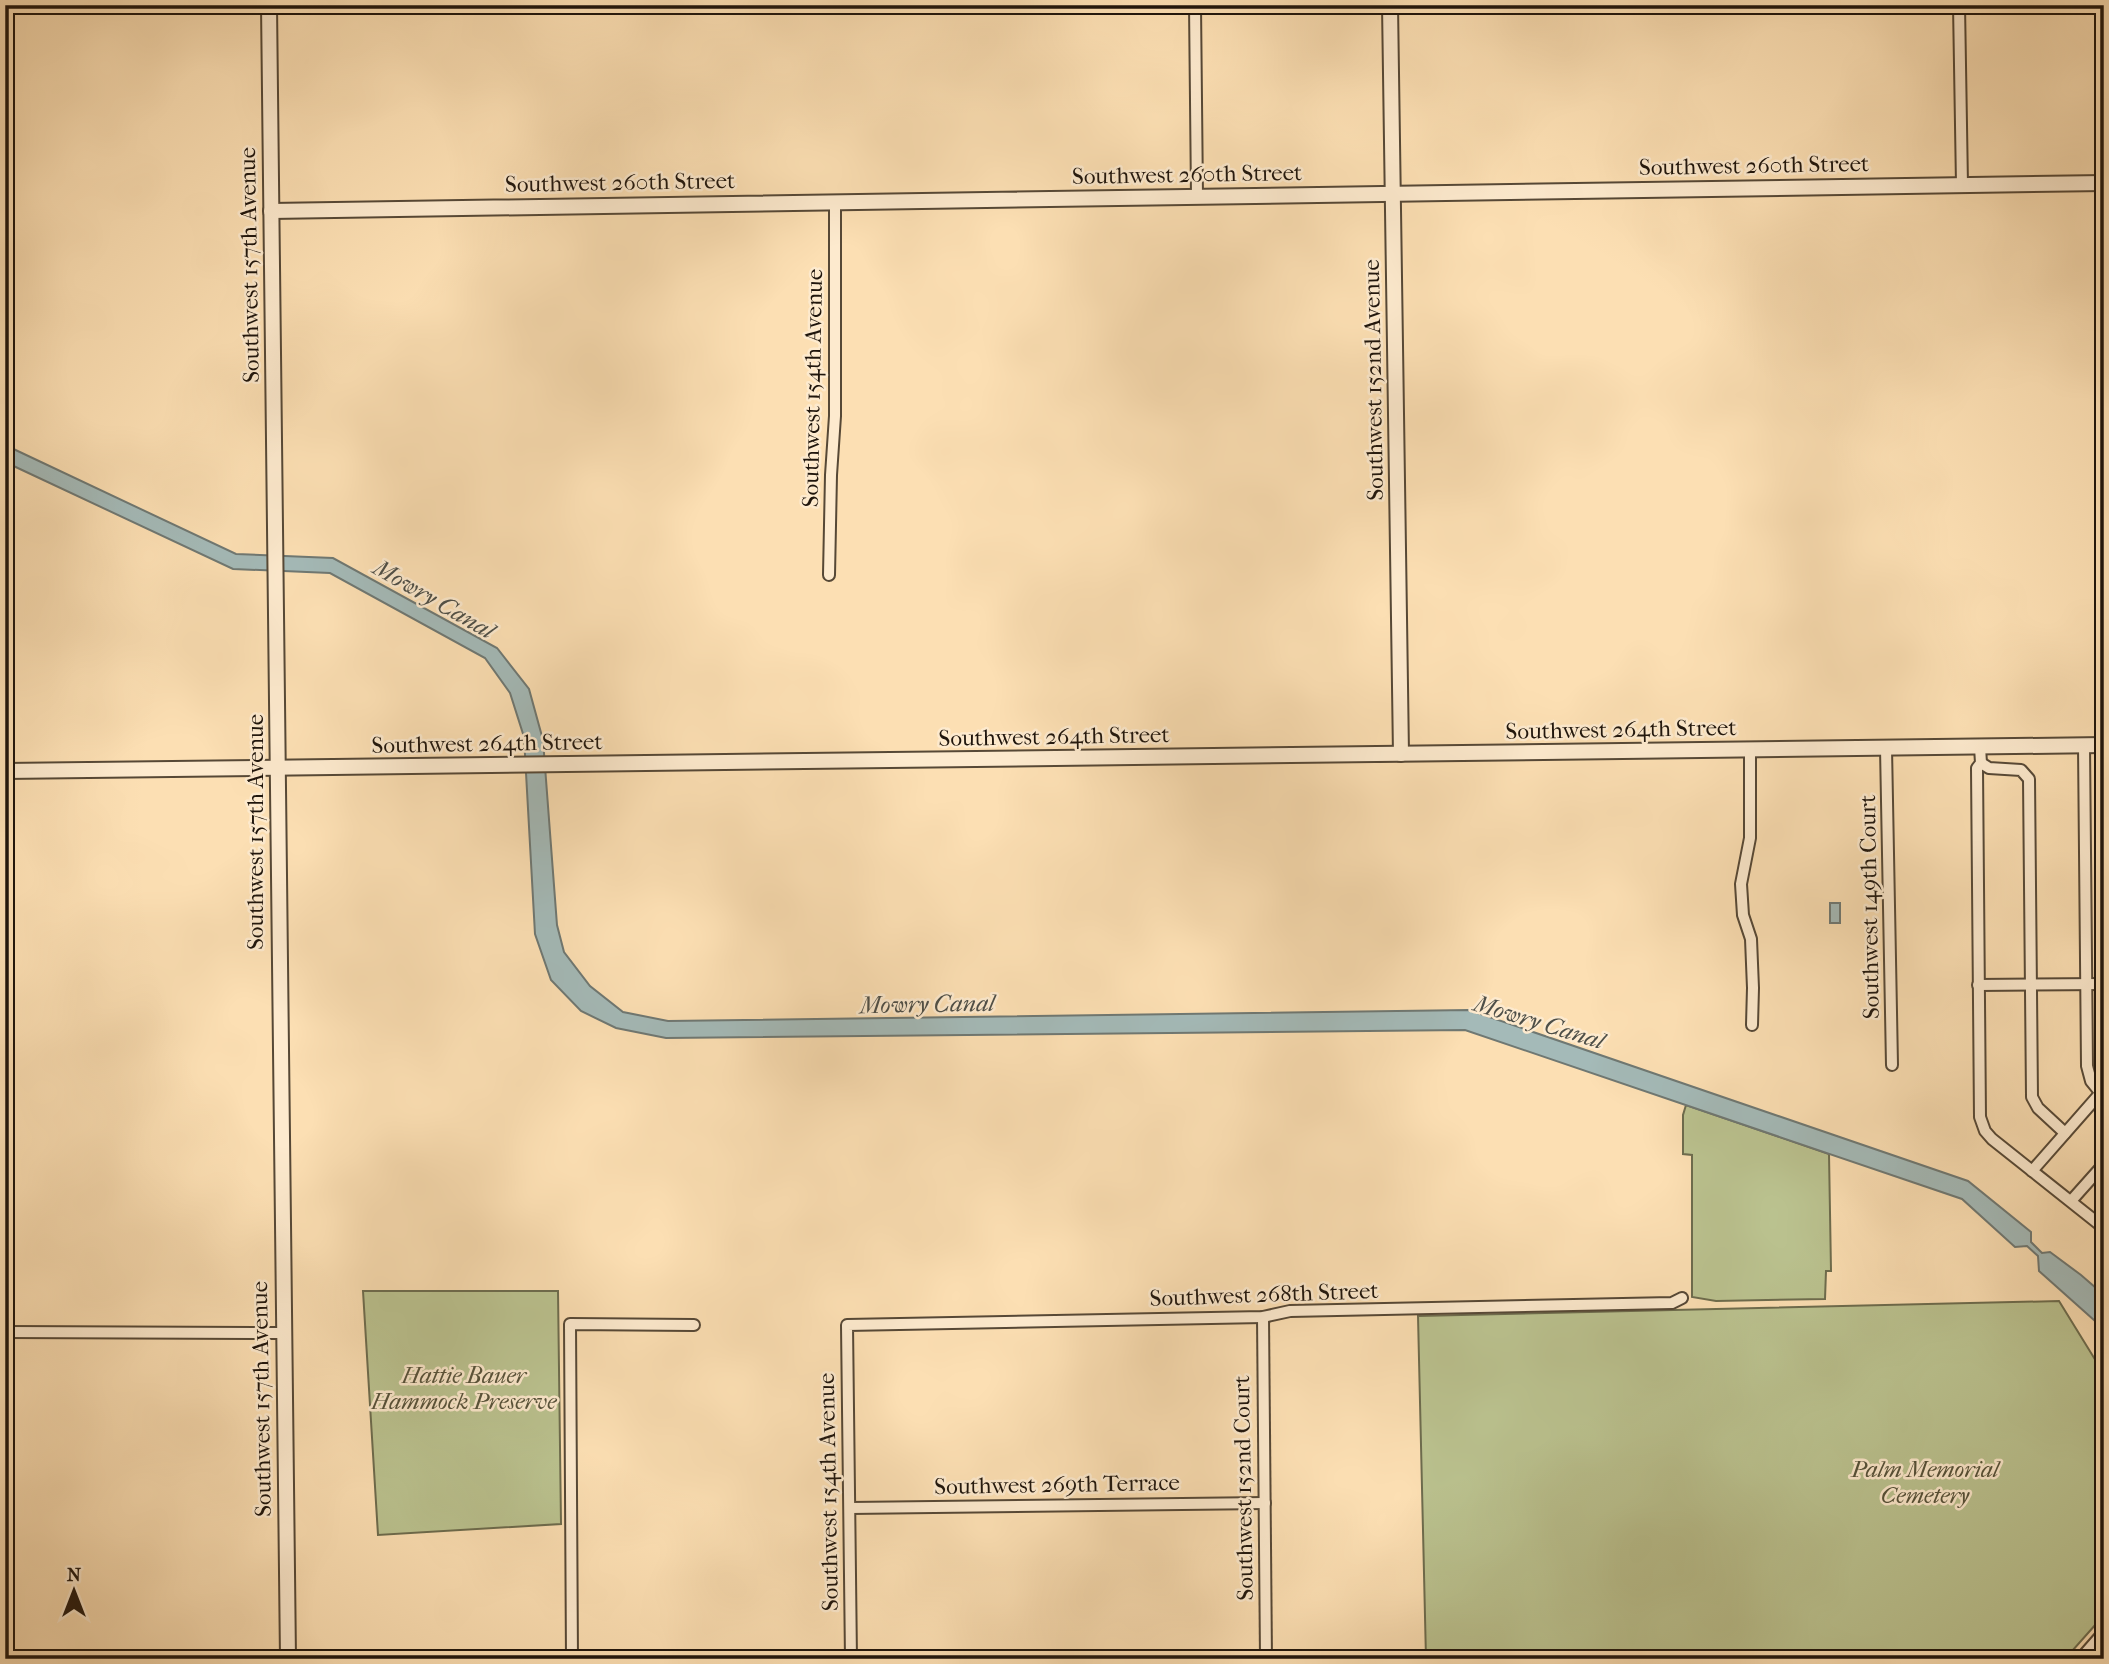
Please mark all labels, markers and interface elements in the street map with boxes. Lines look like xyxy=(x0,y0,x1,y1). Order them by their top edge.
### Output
street label: Southwest 157th Avenue xyxy=(234,147,265,383)
street label: Southwest 260th Street xyxy=(1639,150,1869,181)
street label: Southwest 260th Street xyxy=(1072,159,1302,190)
street label: Southwest 260th Street xyxy=(505,167,735,198)
street label: Southwest 152nd Avenue xyxy=(1358,259,1389,501)
street label: Southwest 154th Avenue xyxy=(797,269,828,507)
water label: Mowry Canal xyxy=(367,552,502,646)
street label: Southwest 157th Avenue xyxy=(242,714,269,950)
street label: Southwest 264th Street xyxy=(1505,714,1737,745)
street label: Southwest 264th Street xyxy=(938,721,1170,752)
street label: Southwest 264th Street xyxy=(371,728,603,759)
street label: Southwest 149th Court xyxy=(1854,794,1885,1019)
water label: Mowry Canal xyxy=(1469,988,1611,1056)
water label: Mowry Canal xyxy=(857,989,998,1019)
street label: Southwest 268th Street xyxy=(1149,1277,1379,1312)
street label: Southwest 157th Avenue xyxy=(246,1281,277,1517)
park label: Hattie Bauer Hammock Preserve xyxy=(371,1362,557,1415)
street label: Southwest 154th Avenue xyxy=(813,1373,844,1611)
street label: Southwest 152nd Court xyxy=(1228,1375,1259,1601)
park label: Palm Memorial Cemetery xyxy=(1850,1456,2001,1509)
street label: Southwest 269th Terrace xyxy=(934,1469,1180,1500)
north arrow xyxy=(38,1556,108,1626)
text: N xyxy=(67,1564,82,1586)

